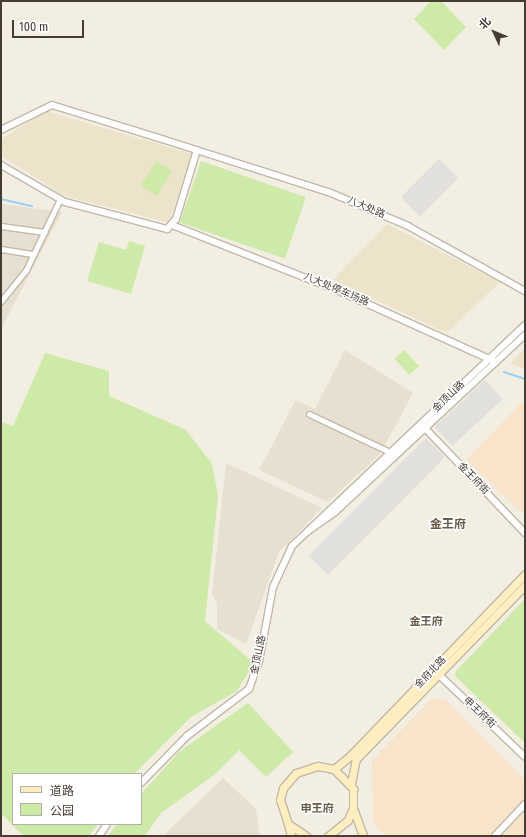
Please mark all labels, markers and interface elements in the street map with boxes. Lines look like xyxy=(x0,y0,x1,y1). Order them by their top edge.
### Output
scale bar xyxy=(14,12,86,38)
north arrow xyxy=(474,12,514,52)
text: 北 xyxy=(477,15,494,32)
text: 100 m xyxy=(19,20,48,34)
street label: 八大处路 xyxy=(345,195,387,221)
street label: 八大处停车场路 xyxy=(301,271,371,309)
street label: 金顶山路 xyxy=(430,379,468,415)
street label: 金王府街 xyxy=(455,460,491,498)
district label: 金王府 xyxy=(430,518,466,532)
district label: 金王府 xyxy=(410,615,442,629)
street label: 金顶山路 xyxy=(249,634,269,676)
street label: 金府北路 xyxy=(413,654,449,692)
street label: 申王府街 xyxy=(460,695,498,731)
legend xyxy=(12,773,142,825)
text: 道路 xyxy=(50,784,74,798)
district label: 申王府 xyxy=(301,802,333,816)
text: 公园 xyxy=(50,804,74,818)

